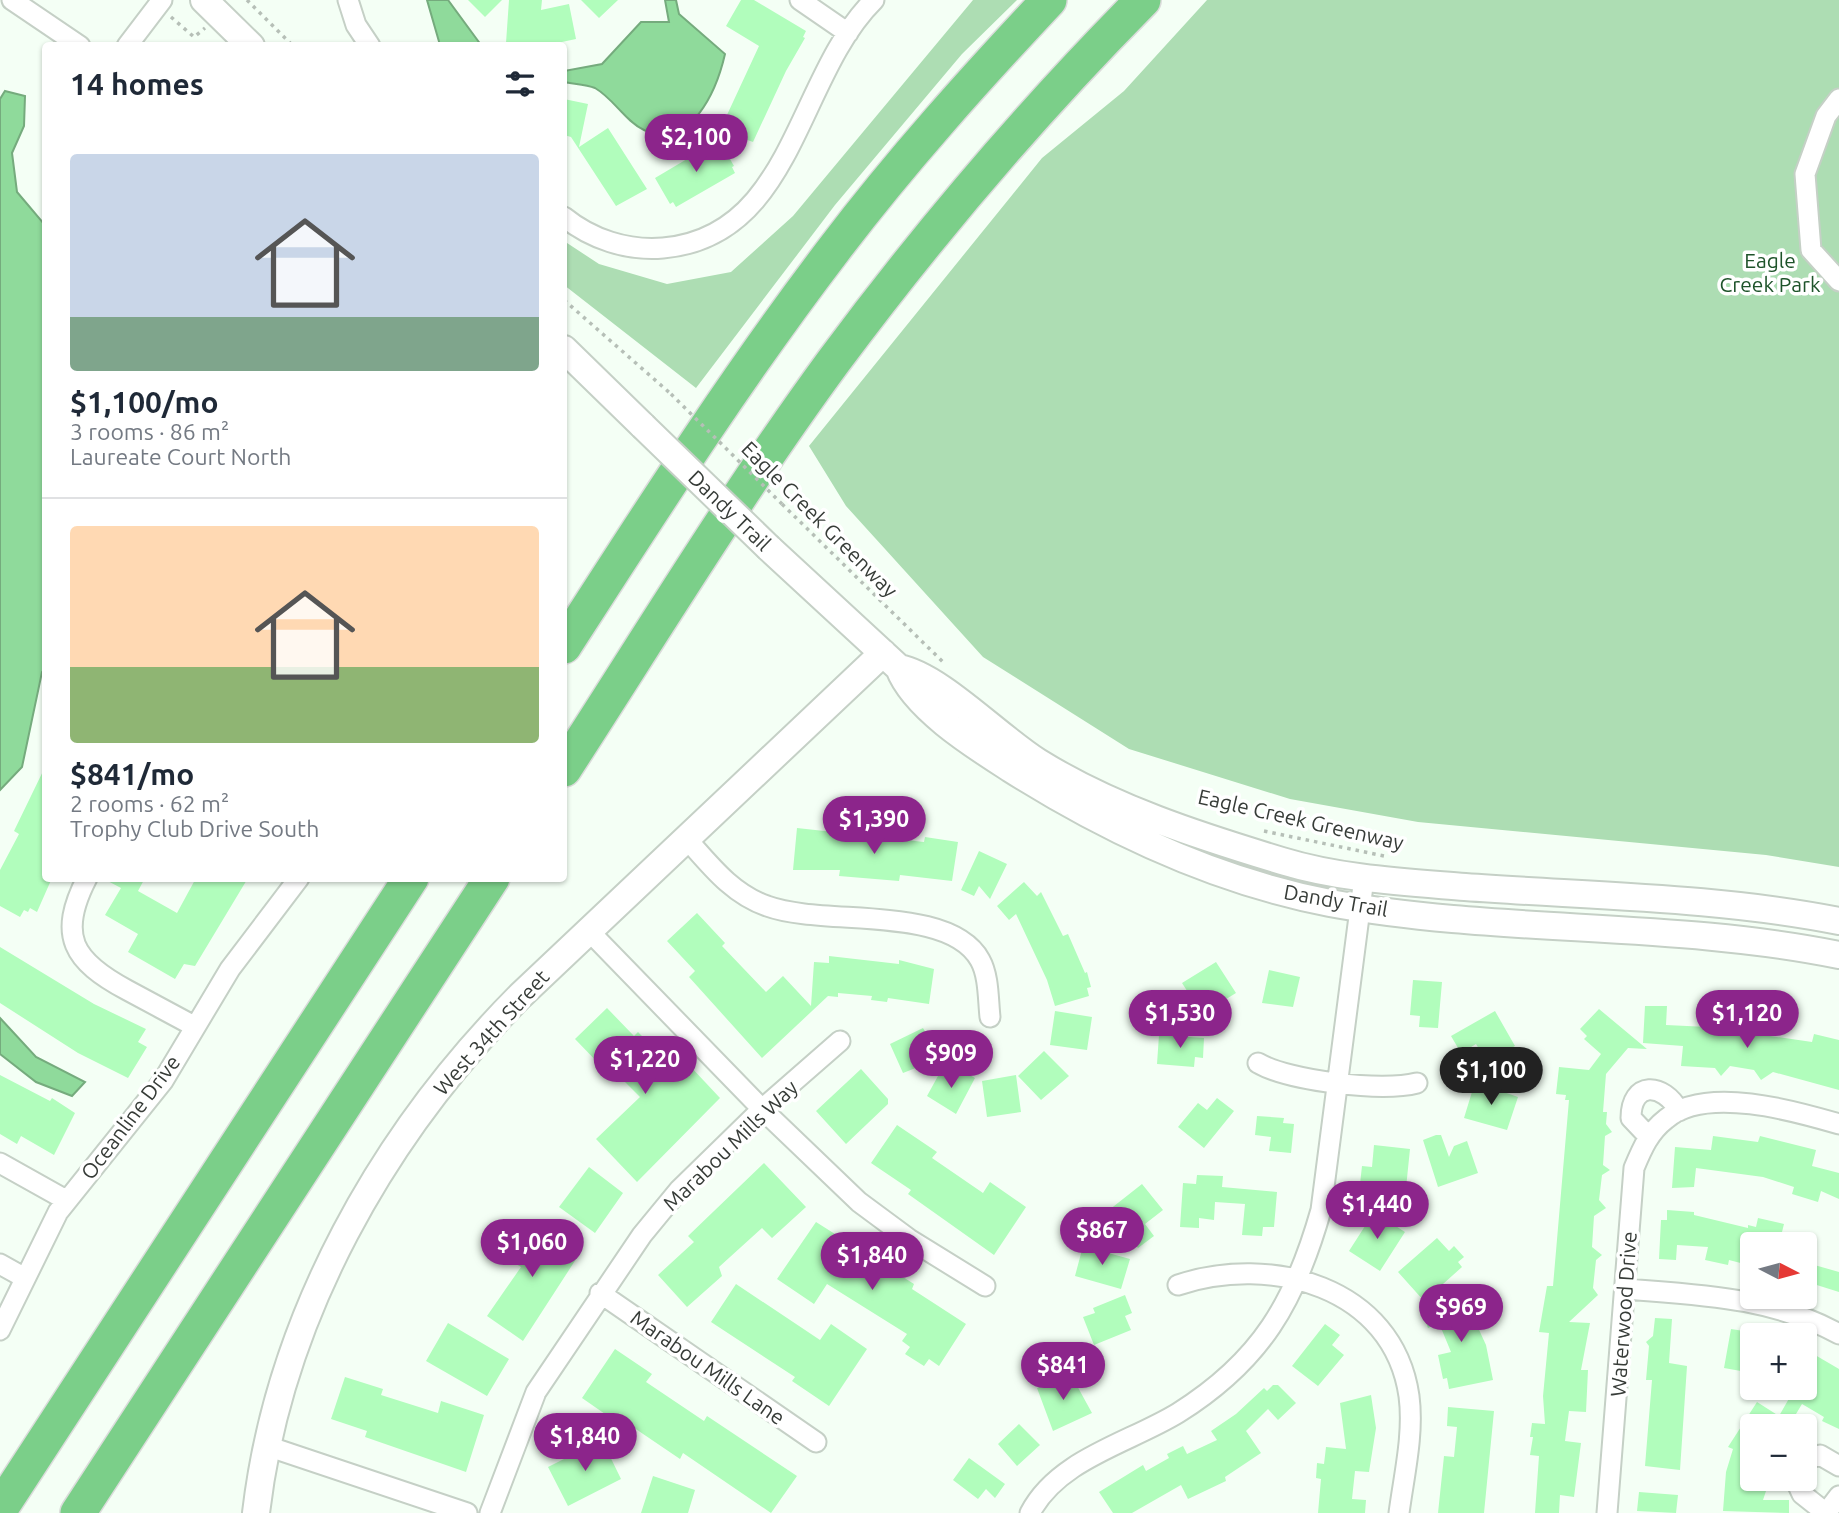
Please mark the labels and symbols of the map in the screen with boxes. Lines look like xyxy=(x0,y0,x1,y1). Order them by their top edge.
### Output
pin: $2,100 xyxy=(639,114,753,174)
park label: Eagle Creek Park xyxy=(1719,248,1821,296)
street label: Eagle Creek Greenway xyxy=(737,436,903,602)
street label: Dandy Trail xyxy=(684,465,776,555)
street label: Eagle Creek Greenway xyxy=(1196,784,1406,854)
pin: $1,390 xyxy=(817,796,931,856)
street label: Dandy Trail xyxy=(1282,879,1390,921)
street label: West 34th Street xyxy=(428,964,554,1100)
pin: $1,530 xyxy=(1123,990,1237,1050)
pin: $1,120 xyxy=(1690,990,1804,1050)
pin: $909 xyxy=(910,1030,992,1090)
pin: $1,220 xyxy=(588,1036,702,1096)
pin: $1,100 xyxy=(1434,1048,1548,1107)
street label: Oceanline Drive xyxy=(76,1050,184,1184)
street label: Marabou Mills Way xyxy=(658,1075,802,1215)
pin: $1,440 xyxy=(1320,1182,1434,1241)
pin: $867 xyxy=(1061,1208,1143,1267)
pin: $1,060 xyxy=(475,1220,589,1279)
street label: Waterwood Drive xyxy=(1605,1231,1641,1397)
pin: $1,840 xyxy=(815,1232,929,1292)
north arrow xyxy=(1740,1232,1816,1309)
pin: $969 xyxy=(1420,1284,1502,1344)
street label: Marabou Mills Lane xyxy=(626,1305,790,1429)
pin: $841 xyxy=(1022,1342,1104,1402)
pin: $1,840 xyxy=(528,1414,642,1473)

